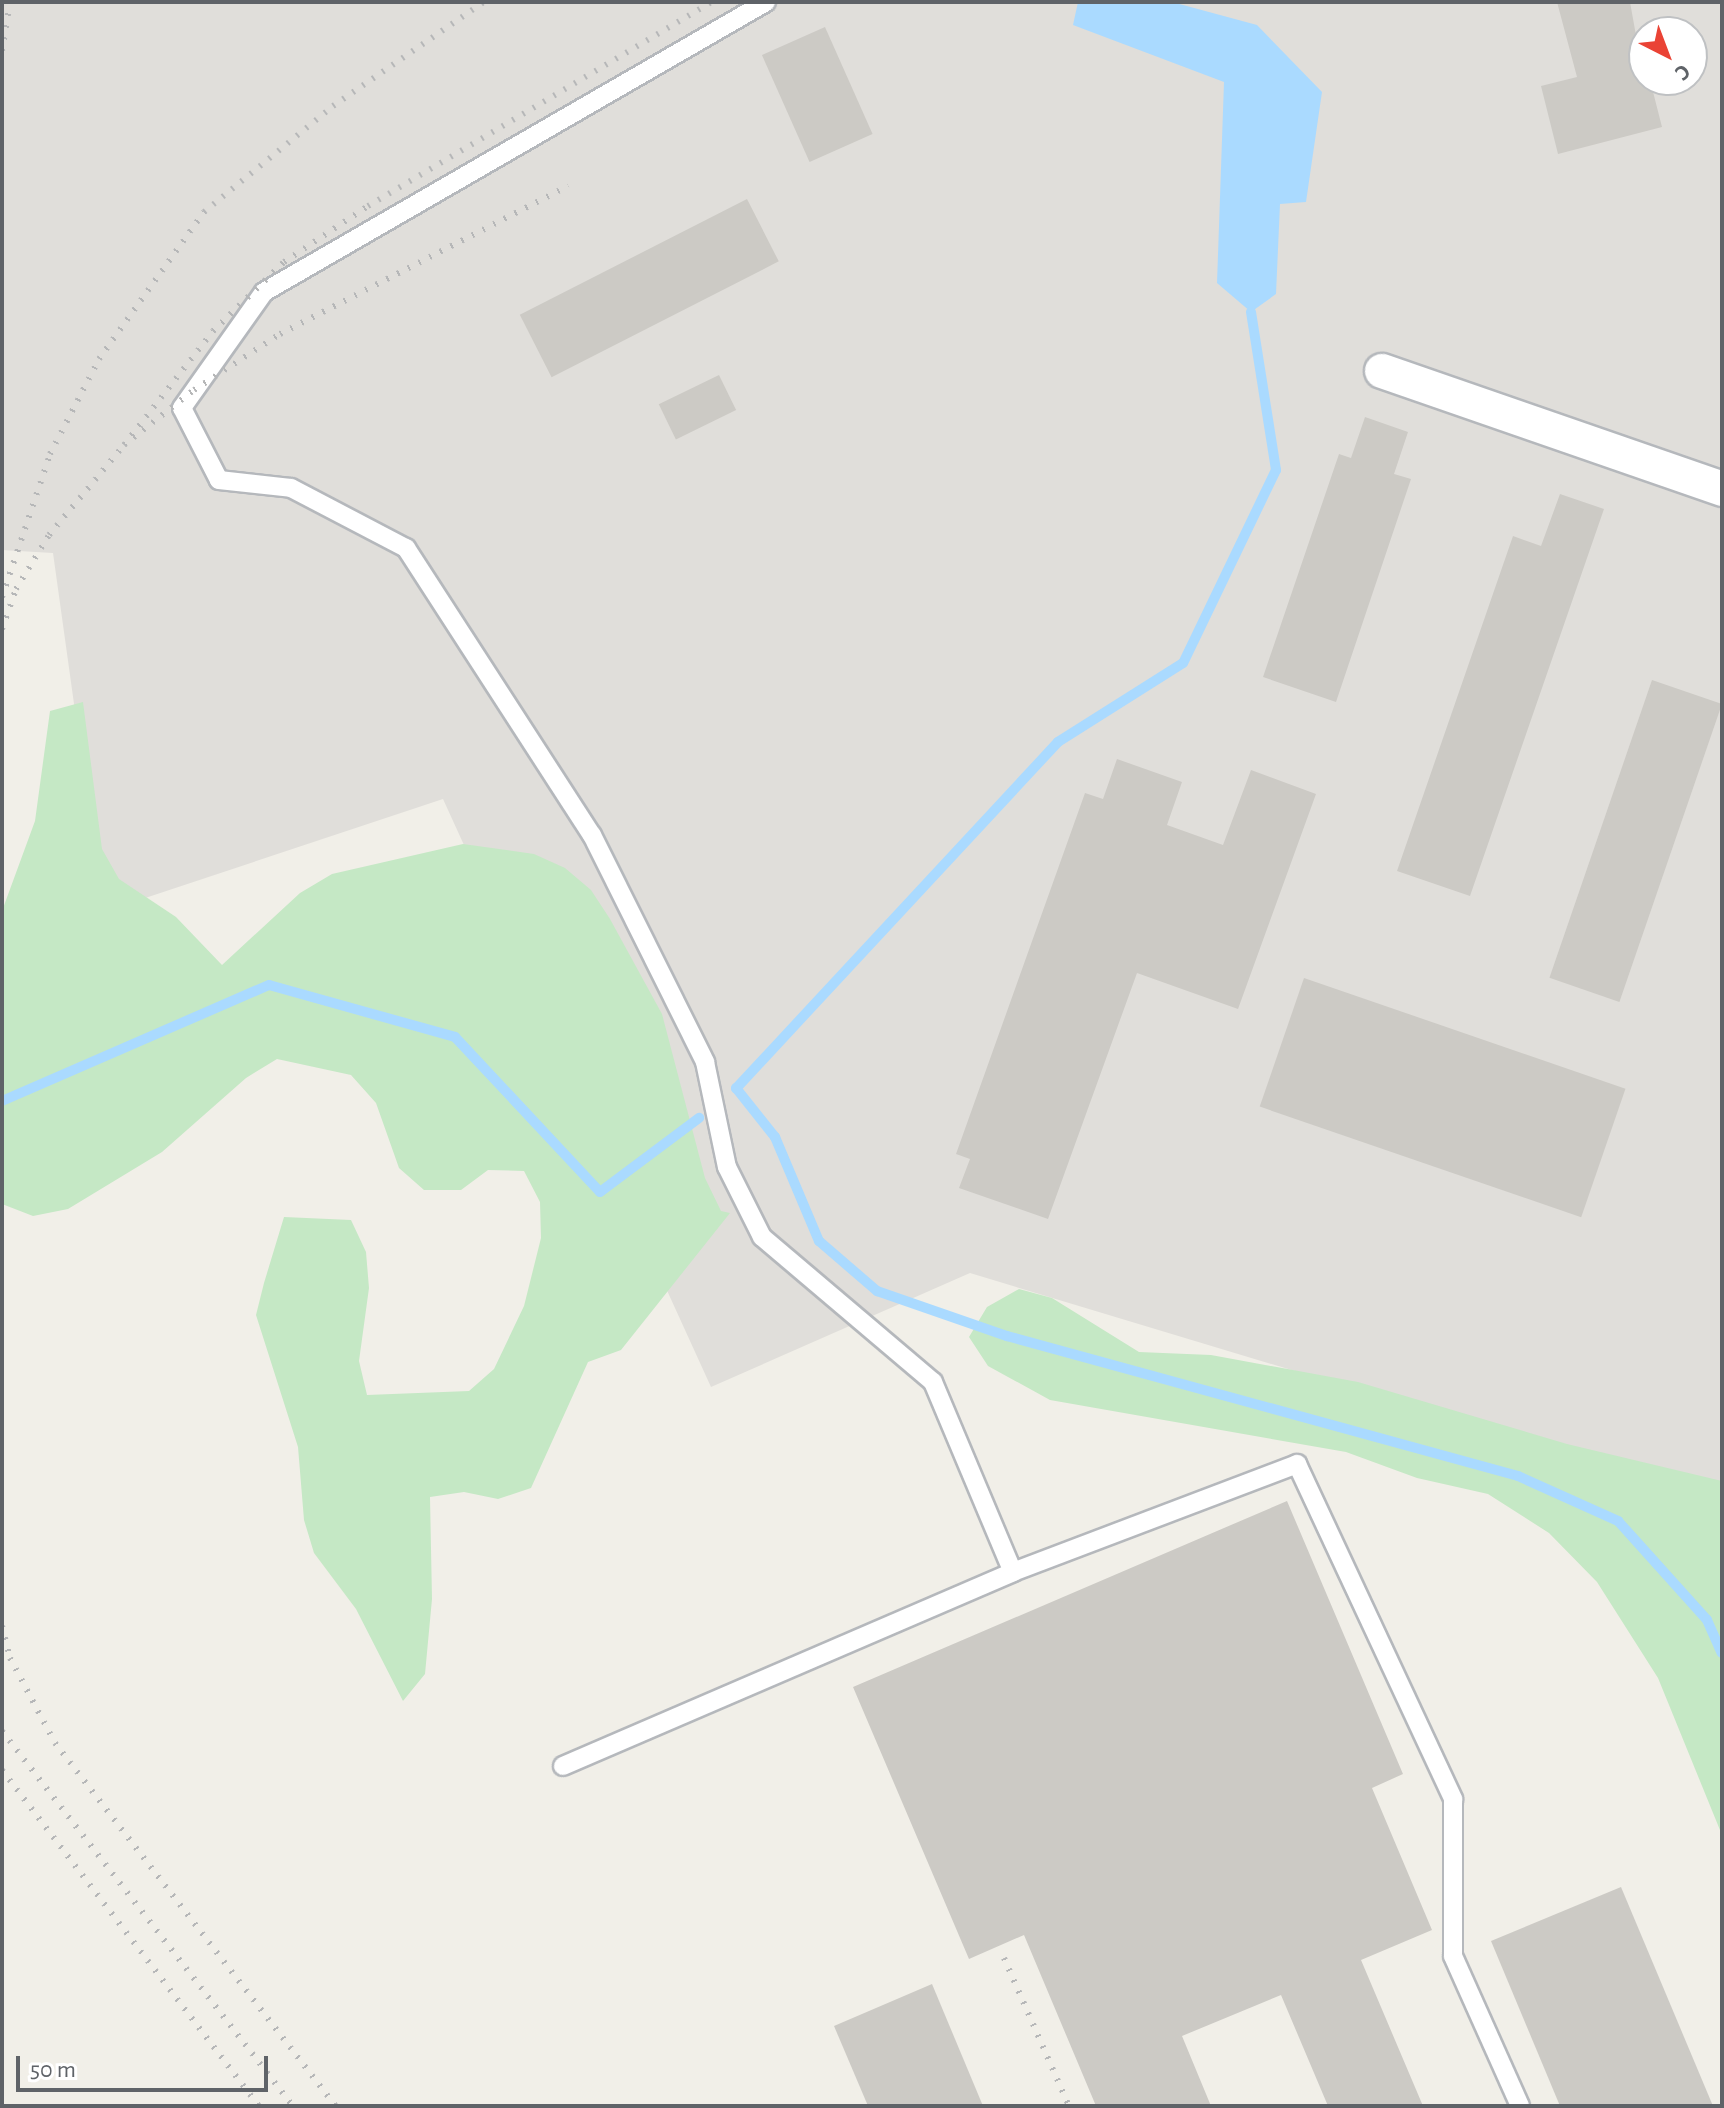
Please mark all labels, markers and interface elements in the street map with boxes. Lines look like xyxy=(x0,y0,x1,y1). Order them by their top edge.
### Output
north arrow xyxy=(1628,16,1708,96)
text: С xyxy=(1671,60,1695,85)
scale bar xyxy=(20,2040,272,2090)
text: 50 m xyxy=(30,2058,76,2082)

